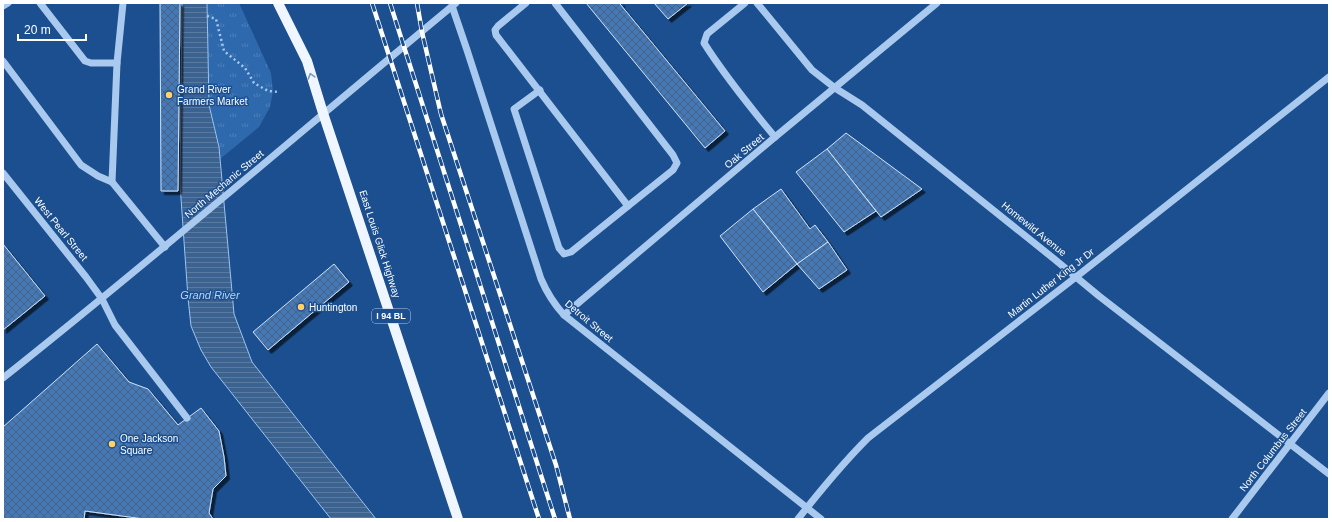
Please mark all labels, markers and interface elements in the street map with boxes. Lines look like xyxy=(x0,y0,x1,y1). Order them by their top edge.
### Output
scale bar xyxy=(18,16,86,42)
text: 20 m xyxy=(24,23,51,37)
one-way arrow xyxy=(307,73,316,80)
place label: Grand River Farmers Market xyxy=(177,84,248,107)
marker: Grand River Farmers Market xyxy=(164,90,174,100)
street label: Oak Street xyxy=(722,131,766,171)
street label: North Mechanic Street xyxy=(182,148,266,220)
street label: East Louis Glick Highway xyxy=(357,189,403,299)
street label: West Pearl Street xyxy=(32,195,90,263)
street label: Homewild Avenue xyxy=(1000,200,1069,259)
street label: Martin Luther King Jr Dr xyxy=(1006,246,1097,320)
water label: Grand River xyxy=(180,289,241,301)
street label: Detroit Street xyxy=(563,298,615,344)
marker: Huntington xyxy=(296,302,306,312)
place label: Huntington xyxy=(309,302,357,313)
road number: I 94 BL xyxy=(372,309,410,323)
street label: North Columbus Street xyxy=(1237,406,1309,493)
place label: One Jackson Square xyxy=(120,433,178,456)
marker: One Jackson Square xyxy=(107,439,117,449)

